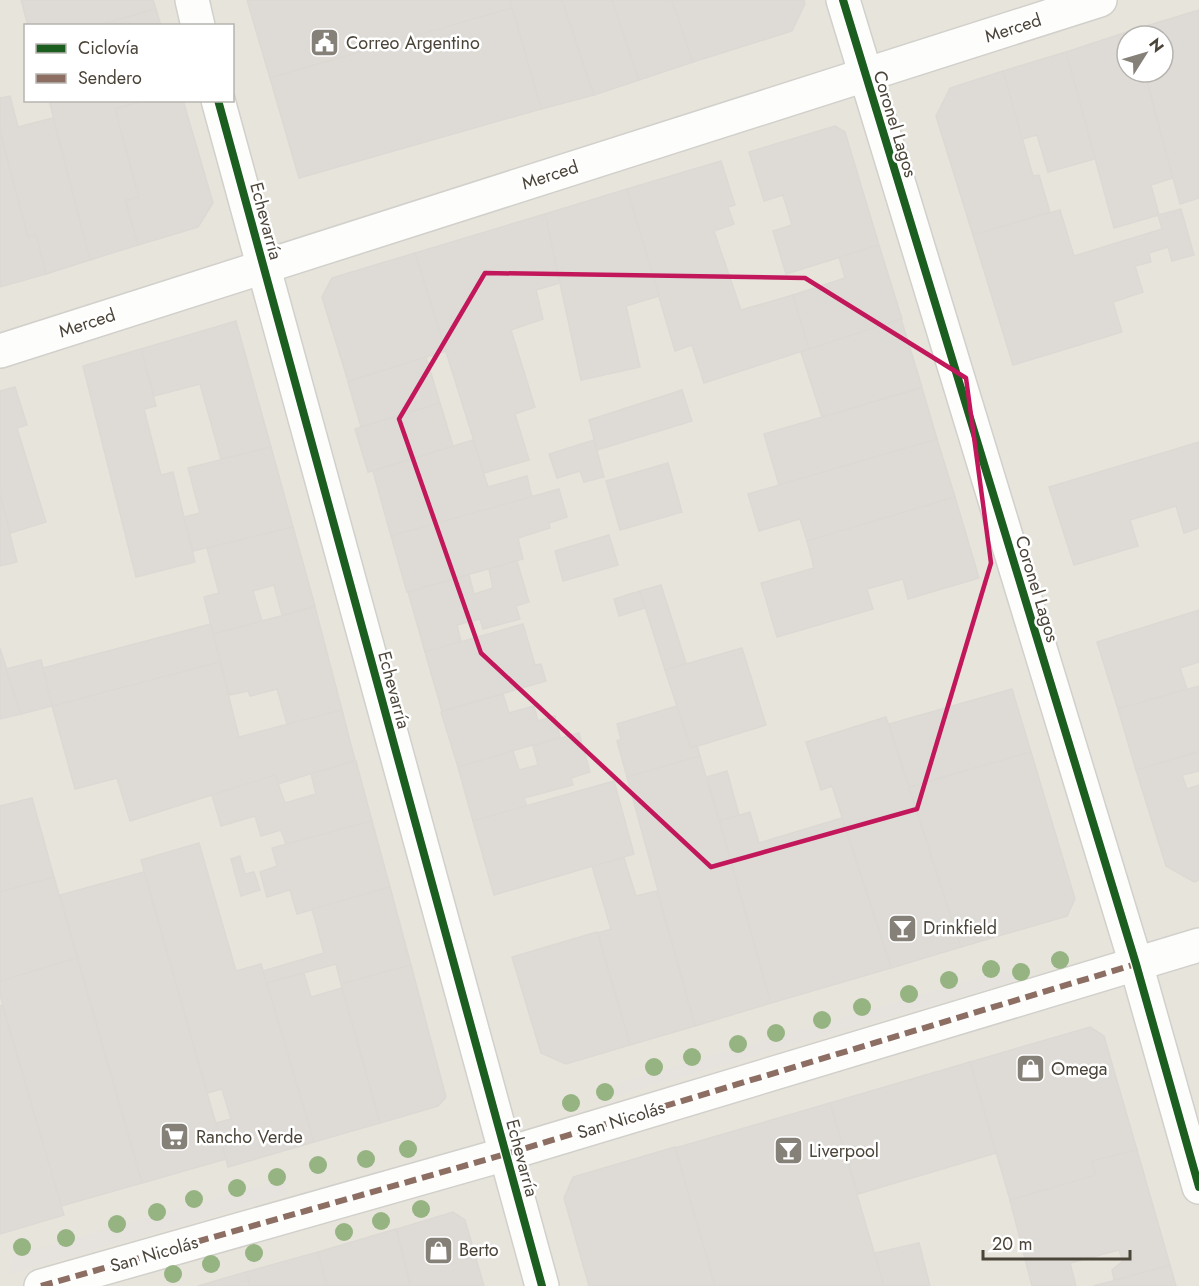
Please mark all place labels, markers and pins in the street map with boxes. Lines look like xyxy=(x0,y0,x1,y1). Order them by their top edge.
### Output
public building icon: Correo Argentino xyxy=(309,27,341,59)
place label: Correo Argentino xyxy=(346,30,480,56)
bar icon: Drinkfield xyxy=(886,912,918,944)
place label: Drinkfield xyxy=(923,915,997,941)
shop icon: Omega xyxy=(1014,1053,1046,1085)
place label: Omega xyxy=(1051,1056,1107,1082)
supermarket icon: Rancho Verde xyxy=(159,1121,191,1153)
place label: Rancho Verde xyxy=(196,1124,303,1150)
bar icon: Liverpool xyxy=(772,1135,804,1167)
place label: Liverpool xyxy=(809,1138,879,1164)
shop icon: Berto xyxy=(422,1234,454,1266)
place label: Berto xyxy=(459,1237,499,1263)

